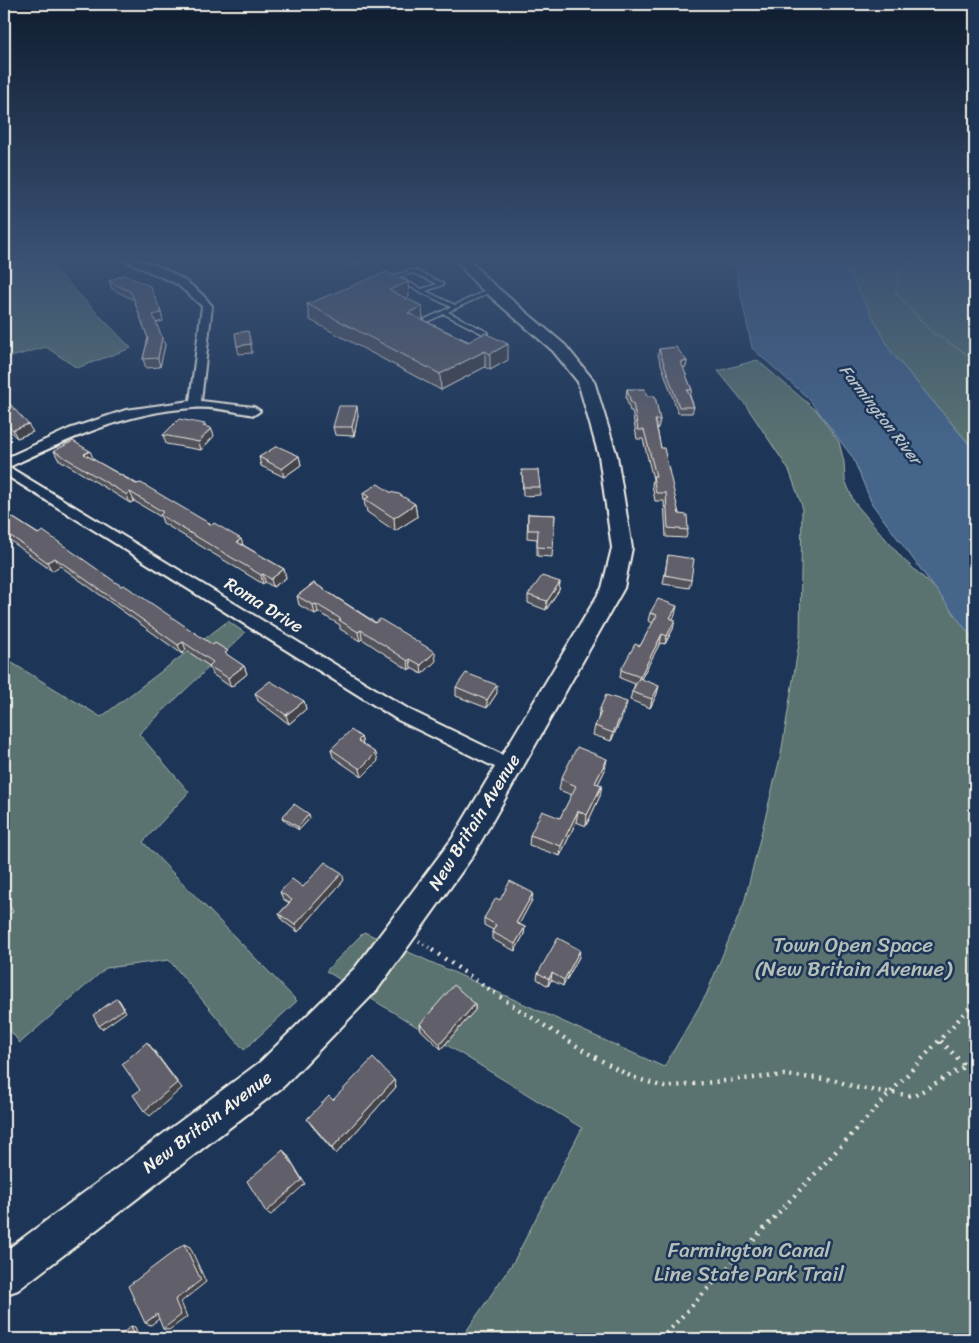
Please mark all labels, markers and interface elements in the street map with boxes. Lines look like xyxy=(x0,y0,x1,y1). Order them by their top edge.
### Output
water label: Farmington River xyxy=(832,358,931,474)
street label: Roma Drive xyxy=(218,568,310,642)
street label: New Britain Avenue xyxy=(419,747,529,897)
park label: Town Open Space (New Britain Avenue) xyxy=(754,926,953,988)
street label: New Britain Avenue xyxy=(135,1062,279,1182)
park label: Farmington Canal Line State Park Trail xyxy=(654,1231,845,1293)

